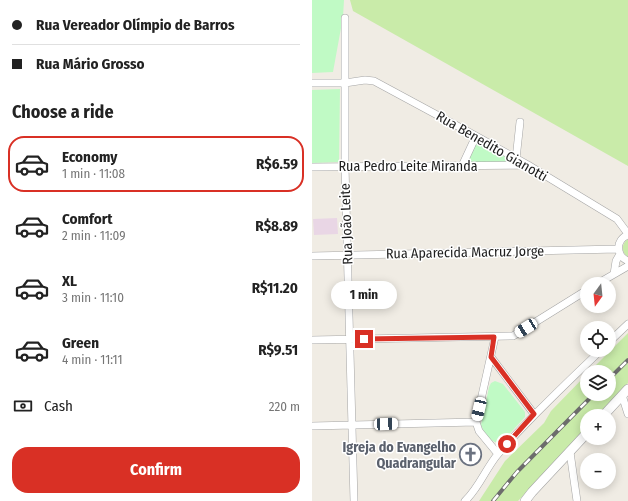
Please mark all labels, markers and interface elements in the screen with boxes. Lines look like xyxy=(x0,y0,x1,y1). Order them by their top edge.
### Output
text: Rua Vereador Olímpio de Barros xyxy=(36,16,235,34)
text: Rua Mário Grosso xyxy=(36,55,145,73)
text: Choose a ride xyxy=(12,101,114,123)
street label: Rua Benedito Gianotti xyxy=(433,108,551,185)
icon: car xyxy=(14,146,50,182)
text: Economy xyxy=(62,148,117,166)
text: R$6.59 xyxy=(256,155,298,173)
street label: Rua Pedro Leite Miranda xyxy=(338,158,478,175)
text: 1 min · 11:08 xyxy=(62,166,125,181)
street label: Rua João Leite xyxy=(337,183,356,265)
icon: car xyxy=(14,208,50,244)
text: Comfort xyxy=(62,210,113,228)
text: R$8.89 xyxy=(255,217,298,235)
text: 2 min · 11:09 xyxy=(62,228,125,243)
street label: Rua Aparecida Macruz Jorge xyxy=(386,243,544,262)
icon: car xyxy=(14,270,50,306)
text: XL xyxy=(62,272,77,290)
north arrow xyxy=(580,277,616,313)
map controls xyxy=(580,277,616,489)
text: R$11.20 xyxy=(252,279,298,297)
callout: 1 min xyxy=(331,281,397,309)
text: 1 min xyxy=(350,287,378,302)
text: 3 min · 11:10 xyxy=(62,290,124,305)
car xyxy=(513,317,539,339)
button: locate xyxy=(580,321,616,357)
route end xyxy=(355,330,373,348)
icon: car xyxy=(14,332,50,368)
text: Green xyxy=(62,334,99,352)
text: R$9.51 xyxy=(258,341,298,359)
text: 4 min · 11:11 xyxy=(62,352,122,367)
button: layers xyxy=(580,365,616,401)
icon: cash xyxy=(12,395,34,417)
car xyxy=(470,396,488,422)
text: Cash xyxy=(44,397,73,415)
text: 220 m xyxy=(269,399,300,414)
button: + xyxy=(580,409,616,445)
car xyxy=(374,418,398,430)
route start xyxy=(498,435,516,453)
place label: Igreja do Evangelho Quadrangular xyxy=(343,439,457,472)
church icon: Igreja do Evangelho Quadrangular xyxy=(458,442,484,468)
button: Confirm xyxy=(12,447,300,493)
button: − xyxy=(580,453,616,489)

